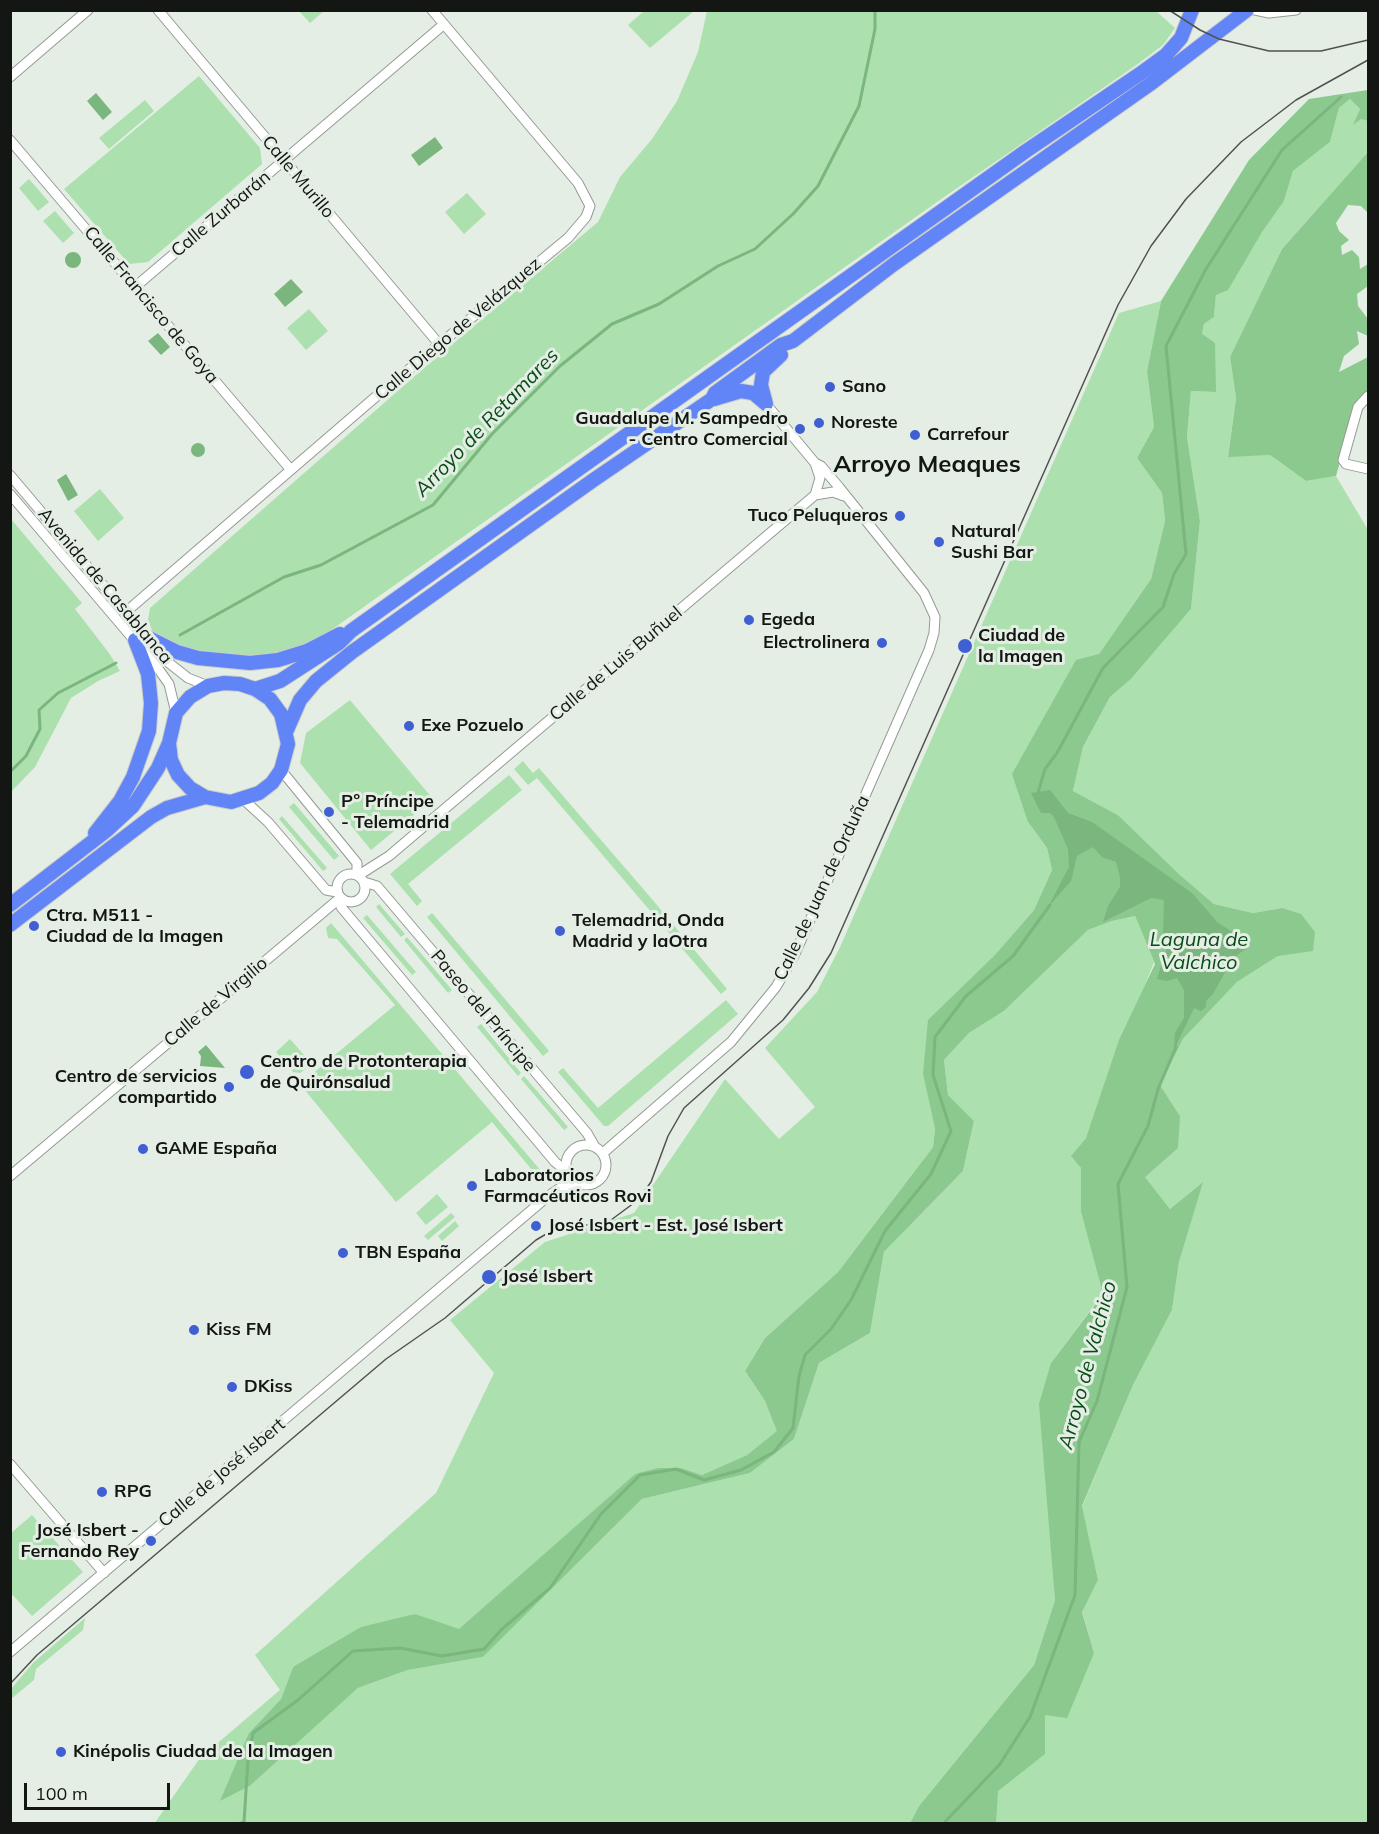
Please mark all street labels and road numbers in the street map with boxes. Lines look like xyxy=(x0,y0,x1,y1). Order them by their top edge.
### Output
street label: Calle Murillo xyxy=(257,131,339,223)
street label: Calle Zurbarán xyxy=(167,166,275,262)
street label: Calle Francisco de Goya xyxy=(79,222,223,388)
street label: Calle Diego de Velázquez xyxy=(370,253,546,405)
street label: Avenida de Casablanca xyxy=(33,504,177,668)
street label: Calle de Luis Buñuel xyxy=(545,602,687,726)
street label: Calle de Juan de Orduña xyxy=(770,792,874,984)
street label: Paseo del Príncipe xyxy=(426,946,540,1076)
street label: Calle de Virgilio xyxy=(160,952,272,1052)
street label: Calle de José Isbert xyxy=(154,1414,290,1532)

